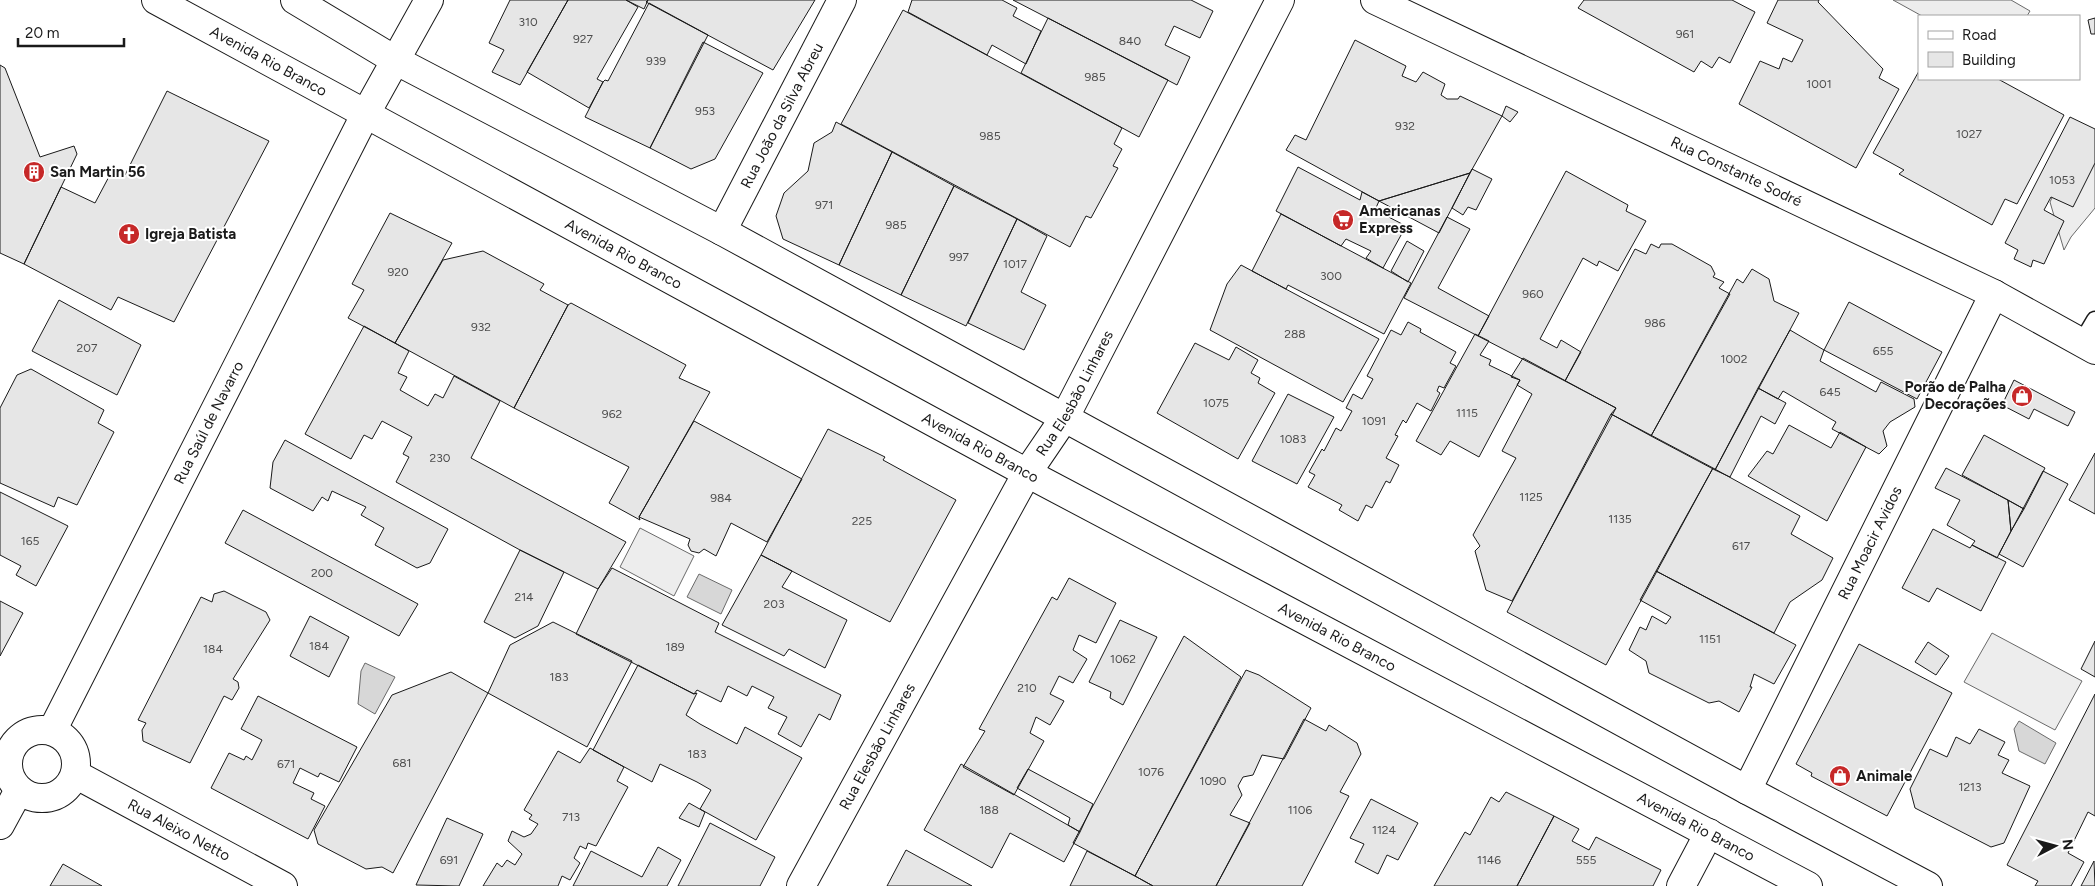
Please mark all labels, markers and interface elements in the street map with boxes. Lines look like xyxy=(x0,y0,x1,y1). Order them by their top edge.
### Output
scale bar xyxy=(18,15,124,47)
house number: 310 xyxy=(518,15,538,29)
legend xyxy=(1918,15,2080,80)
street label: Avenida Rio Branco xyxy=(207,22,330,100)
text: 20 m xyxy=(25,24,59,42)
text: Road xyxy=(1962,26,1997,44)
house number: 961 xyxy=(1676,27,1694,41)
house number: 927 xyxy=(573,32,594,46)
house number: 840 xyxy=(1119,34,1142,48)
street label: Rua João da Silva Abreu xyxy=(737,40,827,191)
text: Building xyxy=(1962,51,2016,69)
house number: 939 xyxy=(646,54,666,68)
house number: 985 xyxy=(1084,70,1106,84)
house number: 1001 xyxy=(1806,77,1832,91)
house number: 953 xyxy=(695,104,715,118)
house number: 932 xyxy=(1395,119,1415,133)
house number: 1027 xyxy=(1956,127,1982,141)
house number: 985 xyxy=(979,129,1001,143)
street label: Rua Constante Sodré xyxy=(1668,133,1805,210)
building icon: San Martin 56 xyxy=(22,160,46,184)
place label: San Martin 56 xyxy=(50,163,145,181)
house number: 1053 xyxy=(2049,173,2075,187)
house number: 971 xyxy=(815,198,833,212)
place label: Americanas Express xyxy=(1359,202,1440,237)
supermarket icon: Americanas Express xyxy=(1331,208,1355,232)
street label: Avenida Rio Branco xyxy=(562,215,685,293)
house number: 985 xyxy=(885,218,907,232)
church icon: Igreja Batista xyxy=(117,222,141,246)
place label: Igreja Batista xyxy=(145,225,236,243)
house number: 997 xyxy=(949,250,970,264)
house number: 1017 xyxy=(1003,257,1028,271)
house number: 920 xyxy=(387,265,409,279)
house number: 300 xyxy=(1320,269,1342,283)
house number: 960 xyxy=(1522,287,1544,301)
house number: 986 xyxy=(1645,316,1666,330)
house number: 932 xyxy=(471,320,491,334)
street label: Rua Elesbão Linhares xyxy=(1032,327,1117,459)
house number: 288 xyxy=(1284,327,1306,341)
house number: 207 xyxy=(77,341,98,355)
house number: 655 xyxy=(1873,344,1893,358)
house number: 1002 xyxy=(1720,352,1748,366)
street label: Rua Saúl de Navarro xyxy=(170,358,248,487)
place label: Porão de Palha Decorações xyxy=(1905,378,2006,413)
shop icon: Porão de Palha Decorações xyxy=(2010,384,2034,408)
house number: 645 xyxy=(1819,385,1841,399)
house number: 1075 xyxy=(1203,396,1229,410)
house number: 1115 xyxy=(1456,406,1478,420)
house number: 962 xyxy=(602,407,622,421)
street label: Avenida Rio Branco xyxy=(919,409,1042,487)
house number: 1091 xyxy=(1362,414,1386,428)
house number: 1083 xyxy=(1280,432,1306,446)
house number: 230 xyxy=(430,451,451,465)
street label: Rua Moacir Avidos xyxy=(1834,483,1906,603)
house number: 1125 xyxy=(1519,490,1543,504)
house number: 984 xyxy=(710,491,732,505)
house number: 1135 xyxy=(1608,512,1632,526)
house number: 225 xyxy=(852,514,872,528)
house number: 165 xyxy=(21,534,39,548)
house number: 617 xyxy=(1732,539,1751,553)
house number: 200 xyxy=(311,566,333,580)
house number: 214 xyxy=(514,590,534,604)
house number: 203 xyxy=(764,597,784,611)
street label: Avenida Rio Branco xyxy=(1275,599,1399,676)
house number: 1151 xyxy=(1699,632,1721,646)
house number: 184 xyxy=(309,639,329,653)
house number: 189 xyxy=(665,640,685,654)
house number: 184 xyxy=(203,642,223,656)
house number: 1062 xyxy=(1110,652,1136,666)
house number: 183 xyxy=(550,670,568,684)
street label: Rua Elesbão Linhares xyxy=(835,680,919,813)
house number: 210 xyxy=(1017,681,1037,695)
house number: 183 xyxy=(688,747,706,761)
house number: 681 xyxy=(392,756,412,770)
house number: 671 xyxy=(277,757,295,771)
shop icon: Animale xyxy=(1828,764,1852,788)
house number: 1076 xyxy=(1138,765,1164,779)
place label: Animale xyxy=(1856,767,1913,785)
house number: 1090 xyxy=(1199,774,1227,788)
house number: 1213 xyxy=(1958,780,1982,794)
street label: Avenida Rio Branco xyxy=(1634,788,1758,865)
street label: Rua Aleixo Netto xyxy=(125,795,233,865)
house number: 188 xyxy=(979,803,999,817)
house number: 1106 xyxy=(1288,803,1312,817)
house number: 713 xyxy=(562,810,580,824)
north arrow xyxy=(2030,821,2080,871)
house number: 1124 xyxy=(1372,823,1397,837)
text: N xyxy=(2058,838,2076,851)
house number: 691 xyxy=(440,853,458,867)
house number: 1146 xyxy=(1477,853,1501,867)
house number: 555 xyxy=(1576,853,1596,867)

